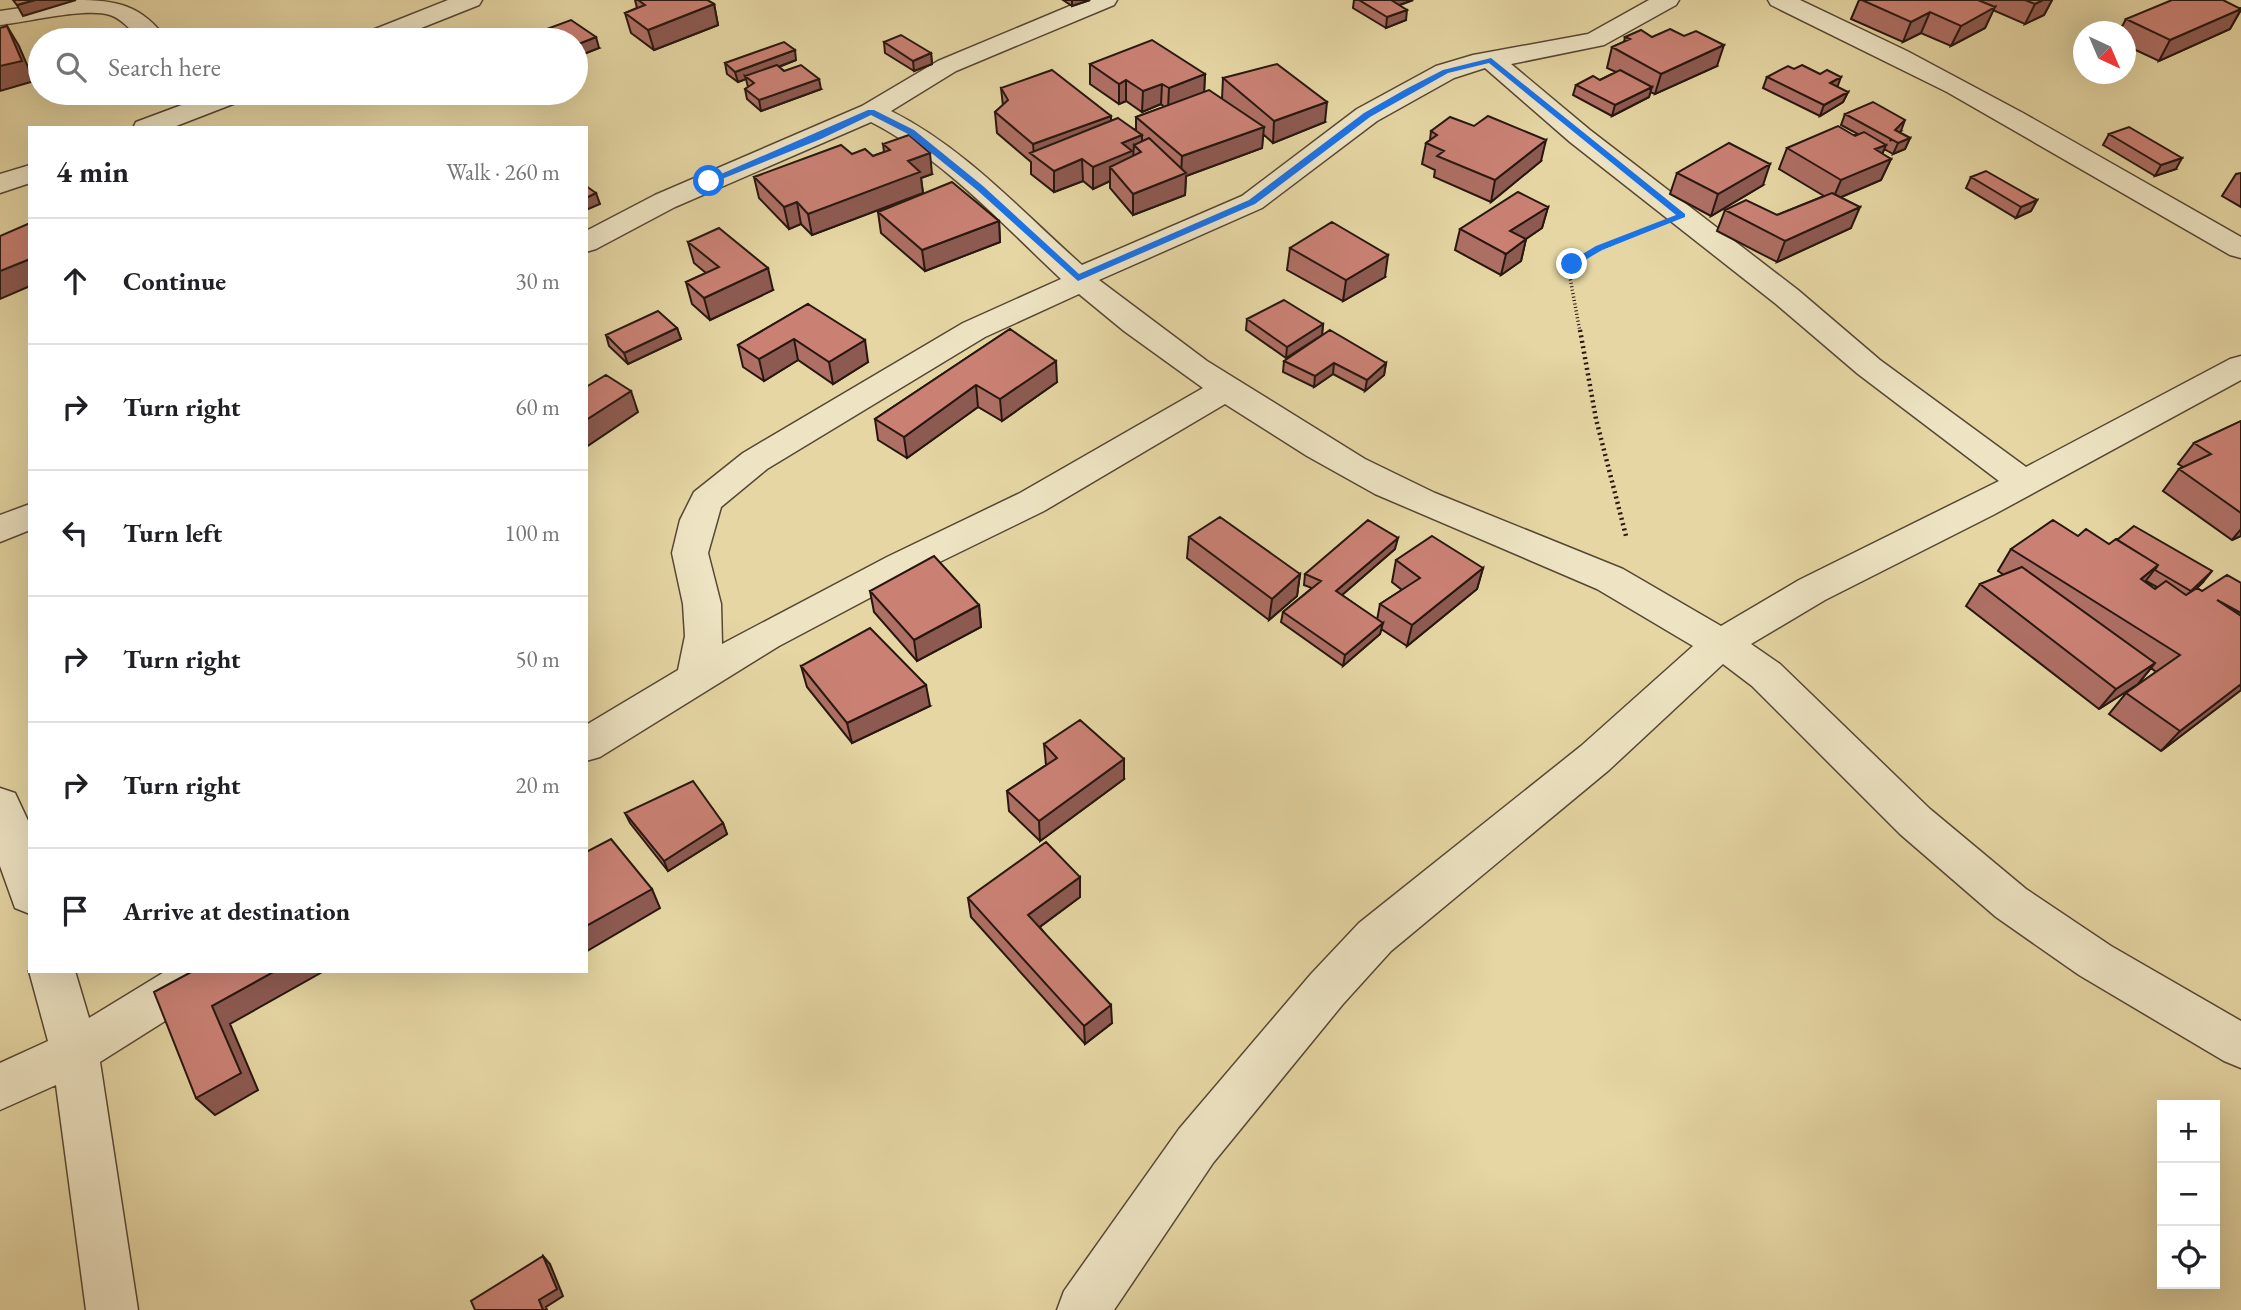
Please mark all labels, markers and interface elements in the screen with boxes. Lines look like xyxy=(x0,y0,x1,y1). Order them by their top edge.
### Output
north arrow xyxy=(2073,21,2136,84)
search box xyxy=(28,28,588,105)
icon: search xyxy=(52,48,90,86)
text: Search here xyxy=(108,50,221,84)
text: 4 min xyxy=(56,152,129,191)
text: Walk · 260 m xyxy=(446,157,560,187)
route start xyxy=(693,165,724,196)
route end xyxy=(1556,248,1587,279)
icon: ahead xyxy=(56,262,94,300)
text: Continue xyxy=(123,264,226,298)
text: 30 m xyxy=(515,266,560,296)
icon: right xyxy=(56,388,94,426)
text: Turn right xyxy=(123,390,241,424)
text: 60 m xyxy=(515,392,560,422)
icon: left xyxy=(56,514,94,552)
text: Turn left xyxy=(123,516,222,550)
text: 100 m xyxy=(504,518,560,548)
icon: right xyxy=(56,640,94,678)
text: Turn right xyxy=(123,642,241,676)
text: 50 m xyxy=(515,644,560,674)
icon: right xyxy=(56,766,94,804)
text: Turn right xyxy=(123,768,241,802)
text: 20 m xyxy=(515,770,560,800)
icon: arrive xyxy=(56,892,94,930)
text: Arrive at destination xyxy=(123,894,350,928)
map controls xyxy=(2157,1100,2220,1289)
button: + xyxy=(2157,1100,2220,1163)
button: − xyxy=(2157,1163,2220,1226)
button: locate xyxy=(2157,1226,2220,1289)

